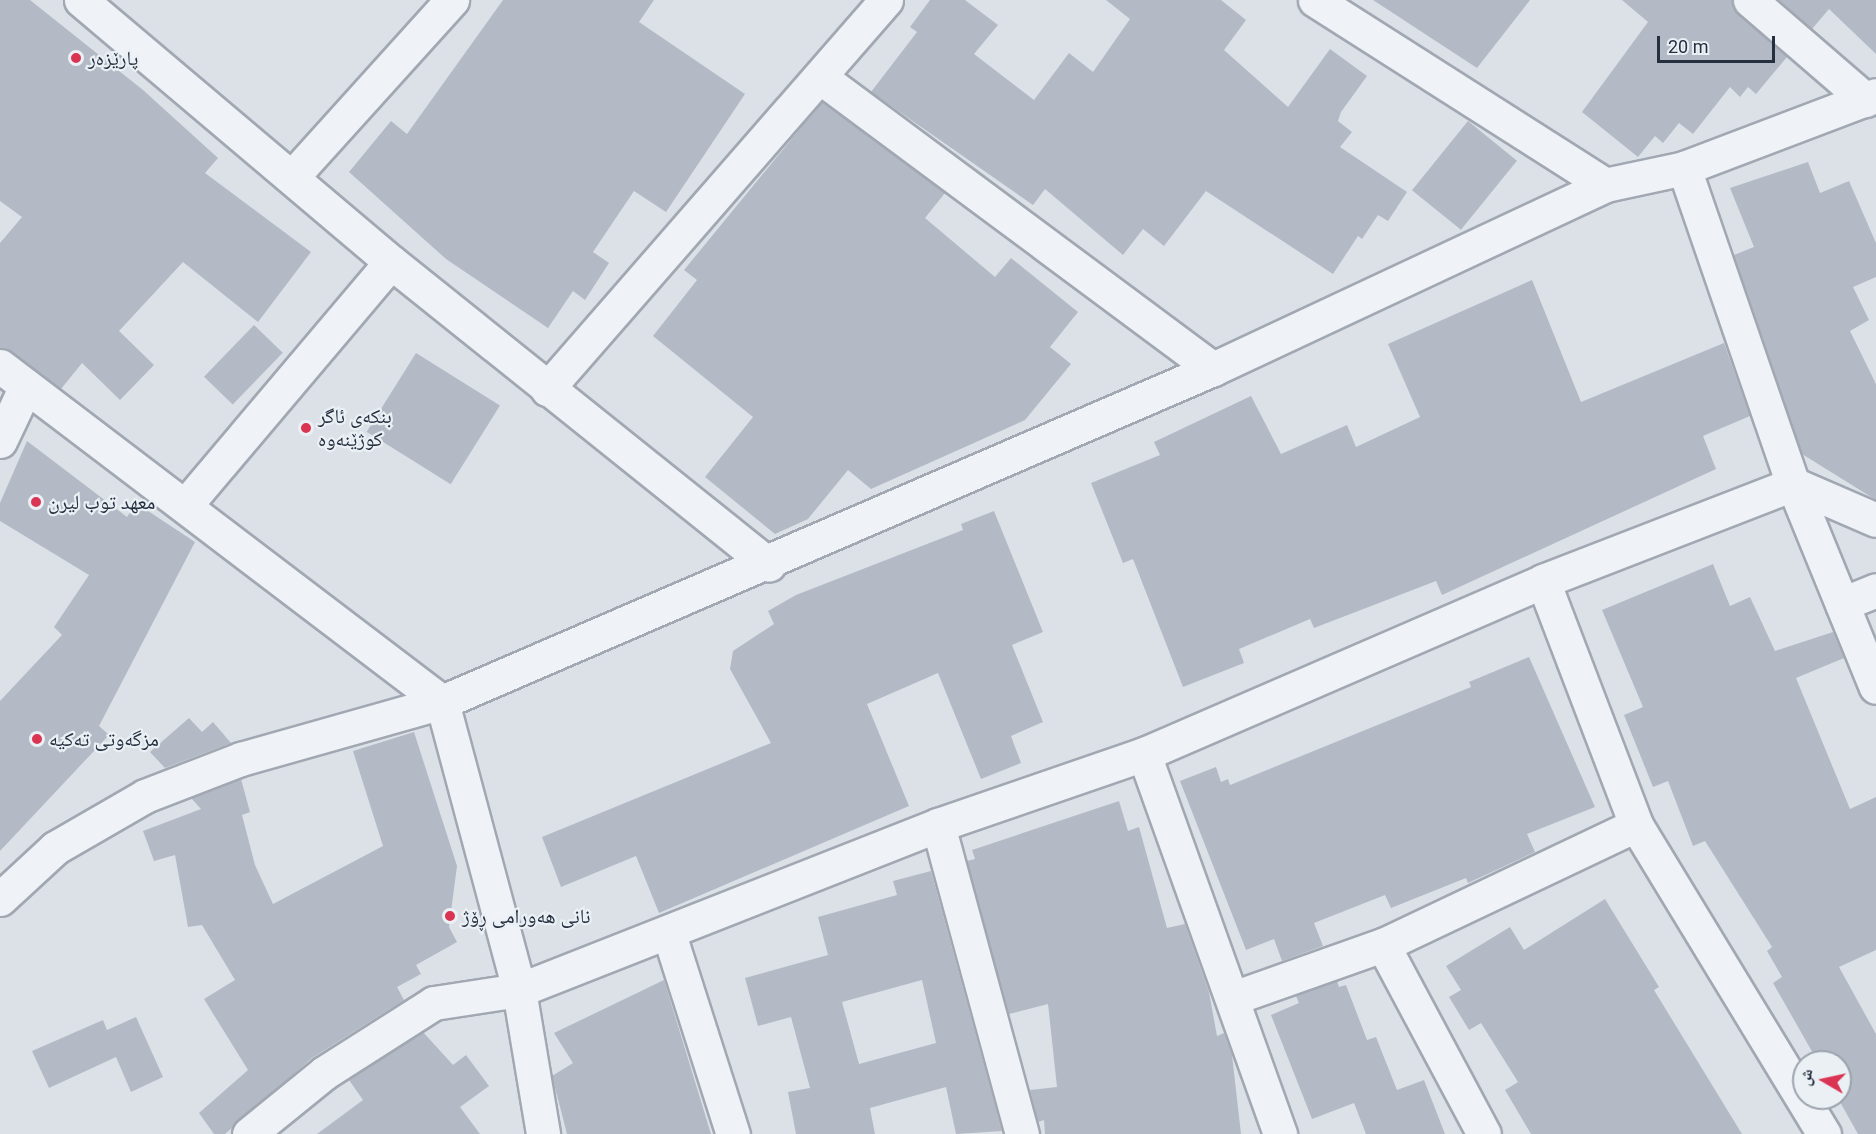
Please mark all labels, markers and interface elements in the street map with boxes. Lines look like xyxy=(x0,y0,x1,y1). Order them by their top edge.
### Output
scale bar xyxy=(1660,24,1778,62)
text: 20 m xyxy=(1668,36,1708,57)
place label: پارێزەر xyxy=(88,46,138,70)
marker: پارێزەر xyxy=(69,51,83,65)
place label: بنکەی ئاگر کوژێنەوە xyxy=(318,404,392,451)
marker: بنکەی ئاگر کوژێنەوە xyxy=(299,421,313,435)
place label: معهد توب ليرن xyxy=(48,490,155,514)
marker: معهد توب ليرن xyxy=(29,495,43,509)
place label: مزگەوتی تەکیە xyxy=(49,727,159,751)
marker: مزگەوتی تەکیە xyxy=(30,732,44,746)
place label: نانی هەورامی ڕۆژ xyxy=(462,904,590,928)
marker: نانی هەورامی ڕۆژ xyxy=(443,909,457,923)
north arrow xyxy=(1792,1050,1852,1110)
text: ش xyxy=(1795,1068,1816,1087)

